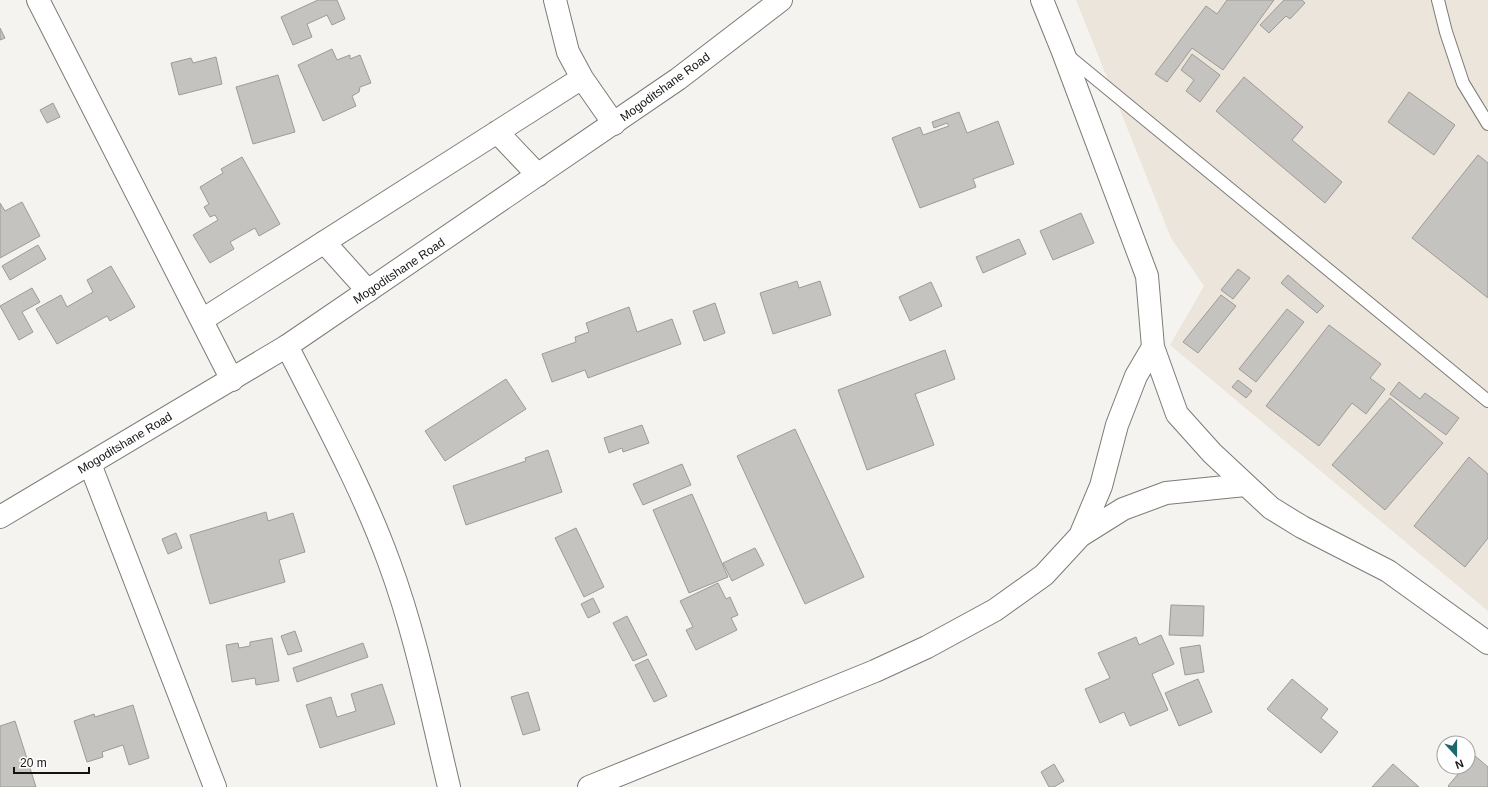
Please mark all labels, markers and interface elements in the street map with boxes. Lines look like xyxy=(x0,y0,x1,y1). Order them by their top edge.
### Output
street label: Mogoditshane Road xyxy=(617,50,713,124)
street label: Mogoditshane Road xyxy=(351,235,447,307)
street label: Mogoditshane Road xyxy=(75,409,175,477)
north arrow xyxy=(1436,735,1476,775)
scale bar xyxy=(14,749,89,775)
text: 20 m xyxy=(20,756,47,770)
text: N xyxy=(1454,757,1465,771)

